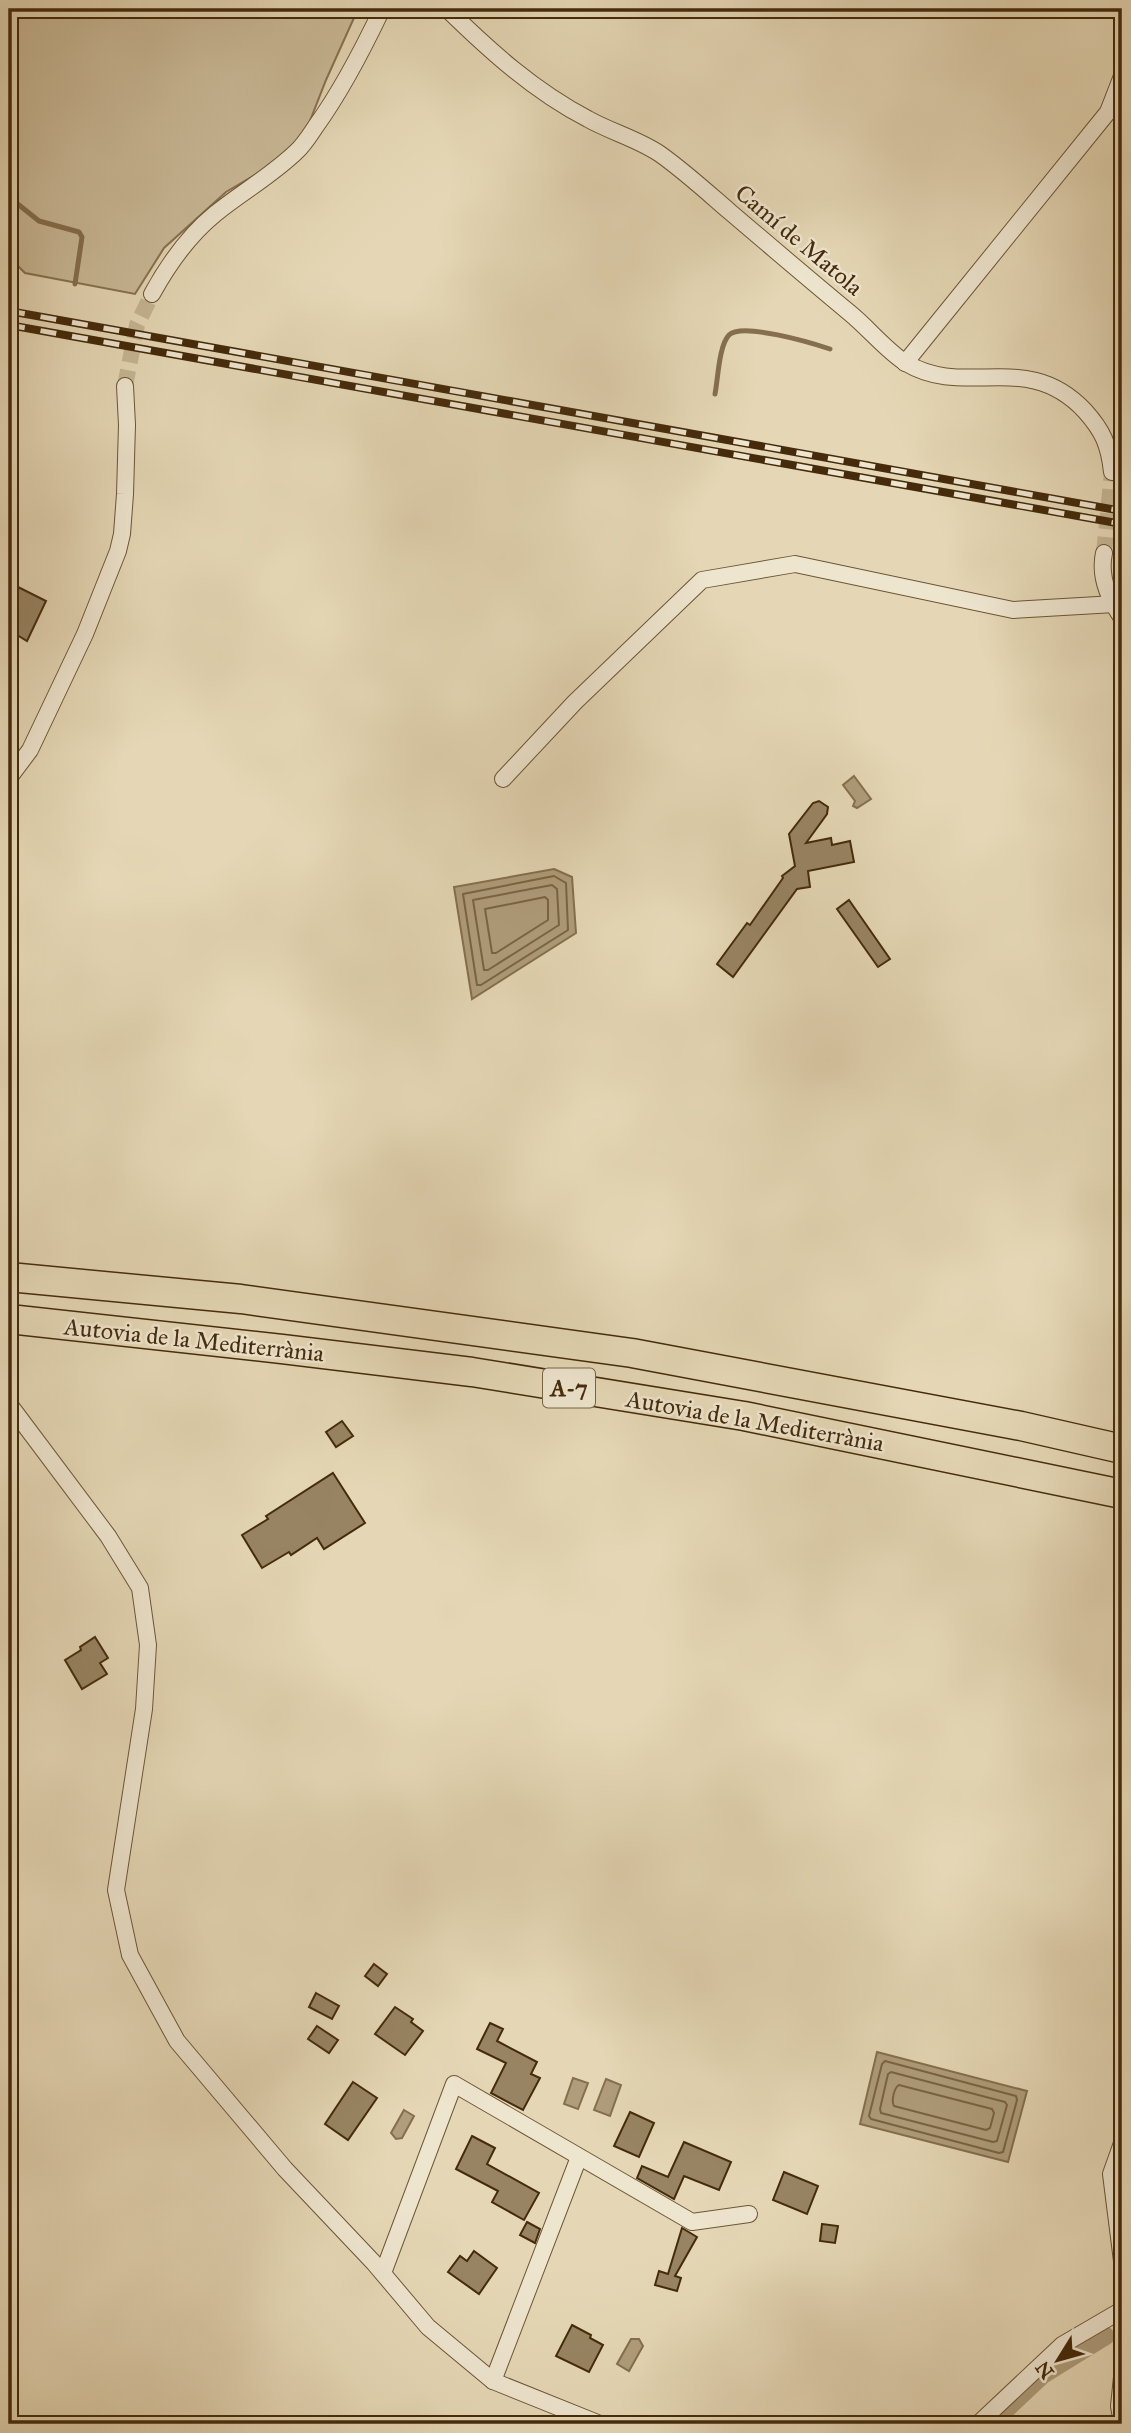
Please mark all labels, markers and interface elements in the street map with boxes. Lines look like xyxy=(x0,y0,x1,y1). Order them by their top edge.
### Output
street label: Camí de Matola xyxy=(729,178,870,303)
street label: Autovia de la Mediterrània xyxy=(62,1311,326,1369)
road number: A-7 xyxy=(543,1368,595,1408)
street label: Autovia de la Mediterrània xyxy=(623,1383,887,1459)
north arrow xyxy=(1023,2324,1092,2394)
text: N xyxy=(1031,2357,1059,2383)

